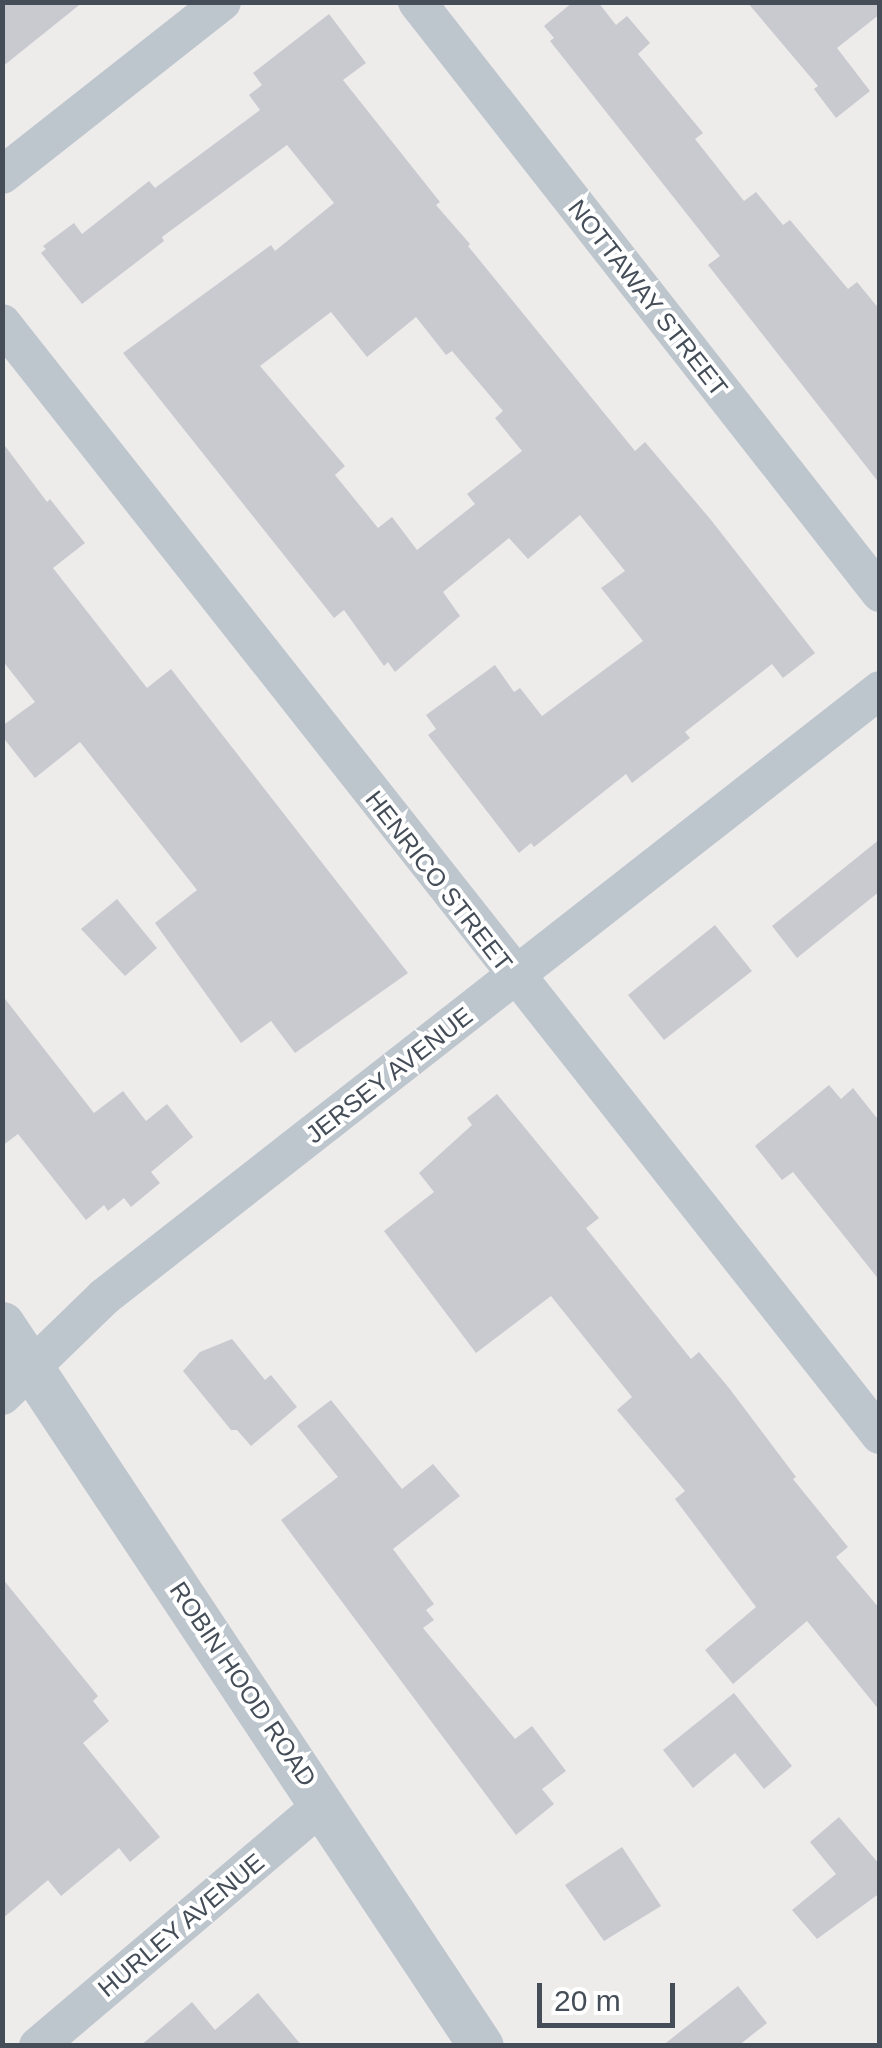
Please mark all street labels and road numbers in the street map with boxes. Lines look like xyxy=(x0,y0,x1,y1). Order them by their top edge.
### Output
street label: NOTTAWAY STREET xyxy=(562,194,734,402)
street label: HENRICO STREET xyxy=(359,785,519,977)
street label: JERSEY AVENUE xyxy=(299,1000,479,1150)
street label: ROBIN HOOD ROAD xyxy=(163,1576,323,1792)
street label: HURLEY AVENUE xyxy=(91,1846,271,2004)

